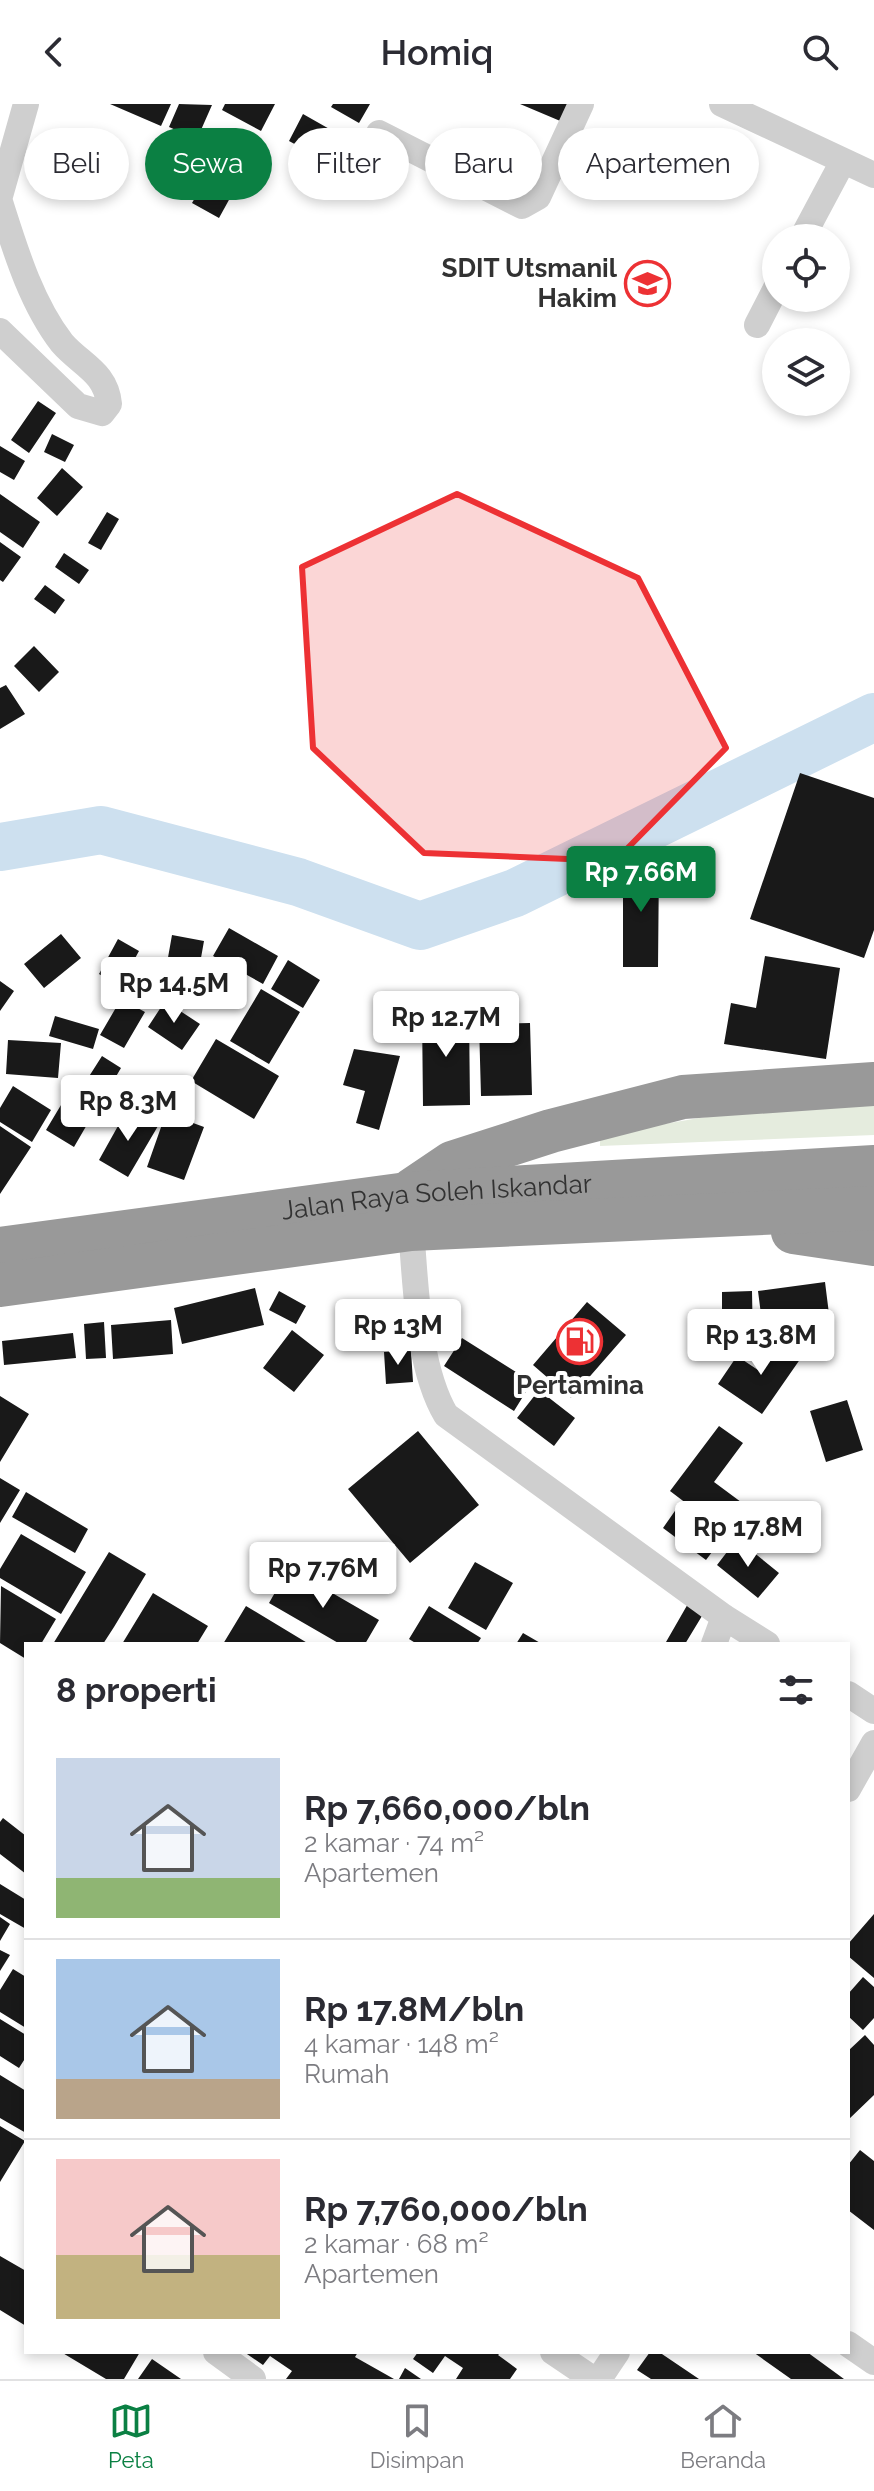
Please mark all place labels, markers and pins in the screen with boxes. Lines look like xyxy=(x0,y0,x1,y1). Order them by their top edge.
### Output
place label: SDIT Utsmanil Hakim xyxy=(442,253,618,313)
school or university icon: SDIT Utsmanil Hakim xyxy=(624,259,672,307)
pin: Rp 7.66M xyxy=(558,846,724,914)
pin: Rp 14.5M xyxy=(91,957,257,1025)
pin: Rp 12.7M xyxy=(363,991,529,1059)
pin: Rp 8.3M xyxy=(54,1075,202,1143)
pin: Rp 13M xyxy=(333,1299,463,1367)
pin: Rp 13.8M xyxy=(678,1309,844,1377)
fuel station icon: Pertamina xyxy=(556,1318,604,1366)
place label: Pertamina xyxy=(516,1370,644,1400)
pin: Rp 17.8M xyxy=(665,1501,831,1569)
pin: Rp 7.76M xyxy=(240,1542,406,1610)

